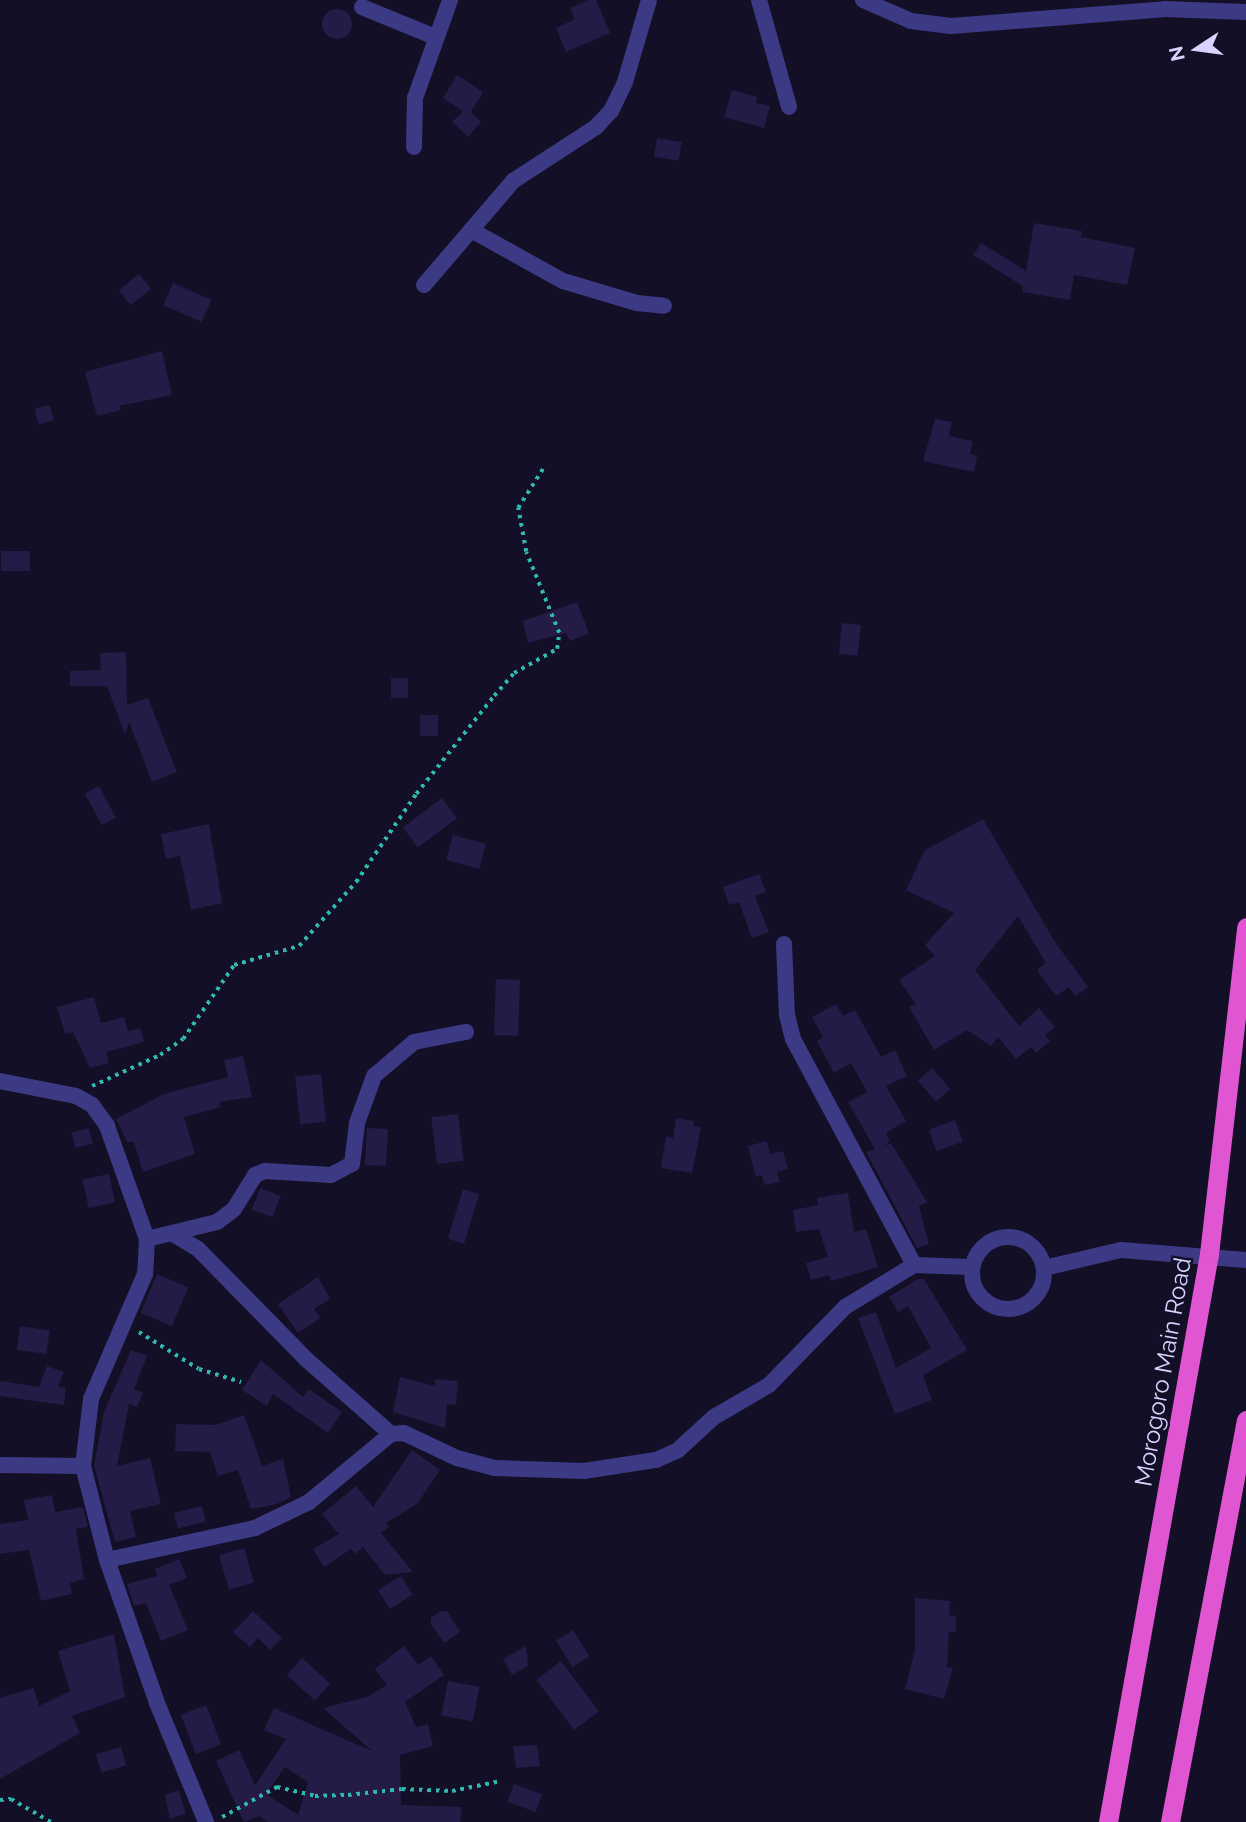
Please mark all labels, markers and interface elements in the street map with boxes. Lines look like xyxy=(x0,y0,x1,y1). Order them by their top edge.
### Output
north arrow xyxy=(1162,14,1232,84)
text: N xyxy=(1164,44,1189,63)
street label: Morogoro Main Road xyxy=(1129,1255,1197,1489)

